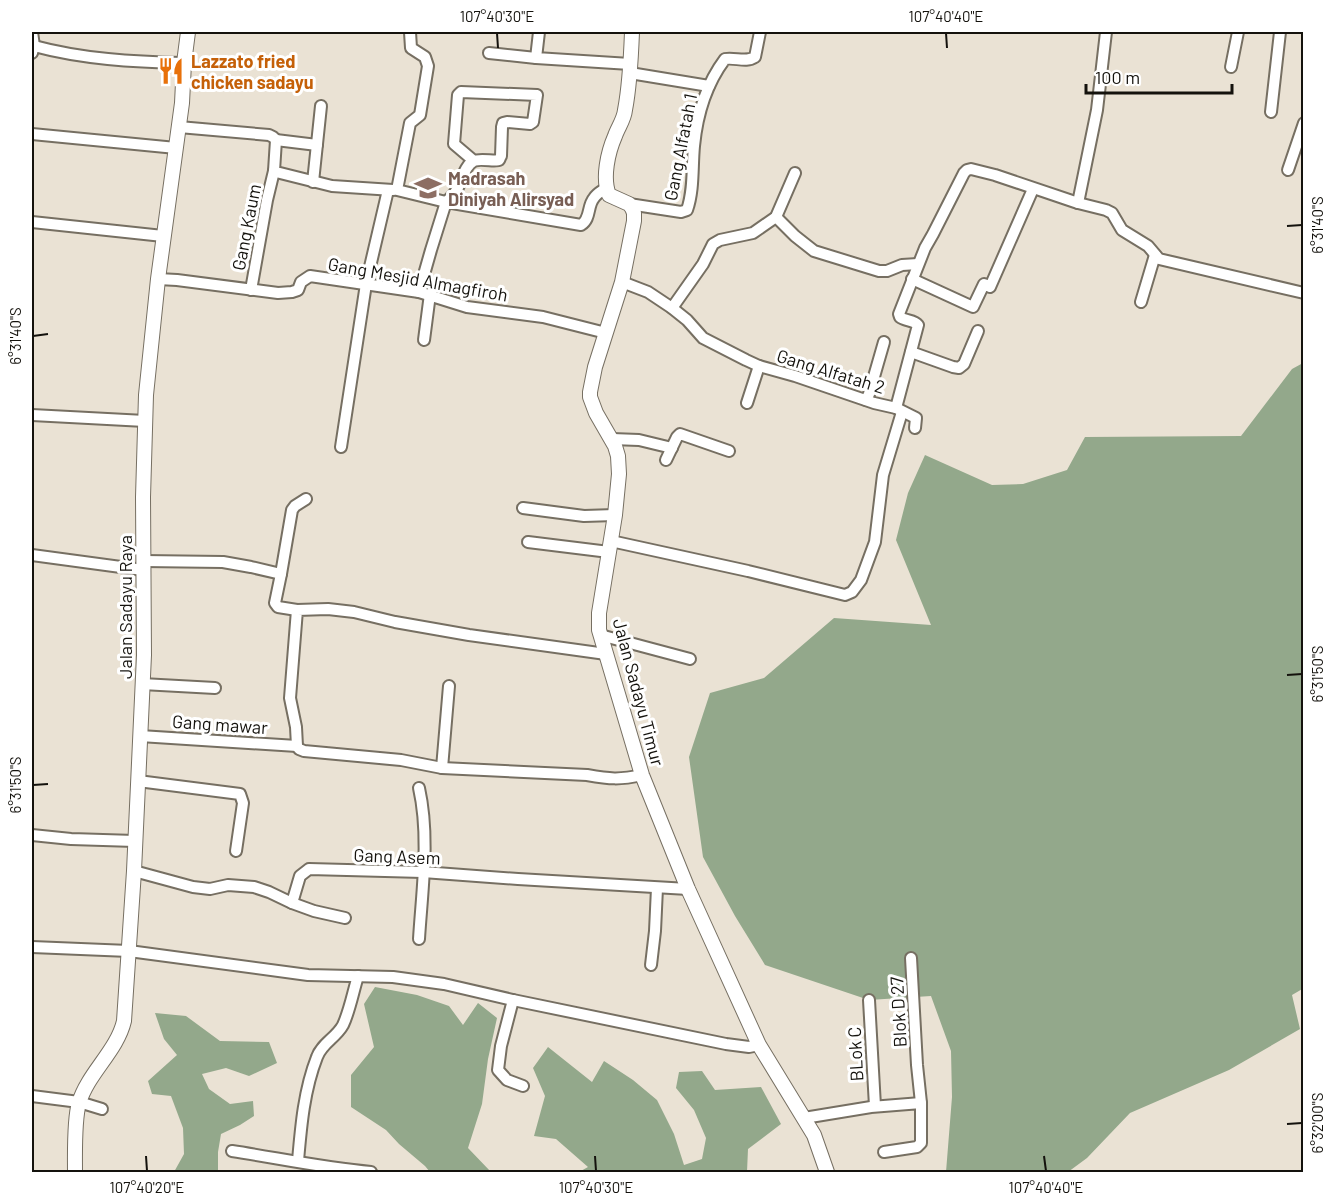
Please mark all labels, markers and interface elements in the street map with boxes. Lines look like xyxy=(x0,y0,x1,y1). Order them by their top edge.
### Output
text: 107°40'30"E xyxy=(460,7,534,25)
text: 107°40'40"E xyxy=(909,7,983,25)
place label: Lazzato fried chicken sadayu xyxy=(191,50,314,93)
restaurant icon: Lazzato fried chicken sadayu xyxy=(156,56,186,86)
scale bar xyxy=(1086,57,1232,95)
text: 100 m xyxy=(1095,66,1140,88)
street label: Gang Alfatah 1 xyxy=(659,92,701,202)
place label: Madrasah Diniyah Alirsyad xyxy=(448,167,574,210)
school or university icon: Madrasah Diniyah Alirsyad xyxy=(413,173,443,203)
street label: Gang Kaum xyxy=(227,182,265,272)
text: 6°31'40"S xyxy=(1308,196,1326,254)
street label: Gang Mesjid Almagfiroh xyxy=(326,252,510,306)
text: 6°31'40"S xyxy=(6,307,24,365)
street label: Gang Alfatah 2 xyxy=(774,344,888,398)
street label: Jalan Sadayu Raya xyxy=(114,535,136,679)
street label: Jalan Sadayu Timur xyxy=(609,616,669,769)
text: 6°31'50"S xyxy=(1308,645,1326,703)
street label: Gang mawar xyxy=(172,710,269,738)
text: 6°31'50"S xyxy=(6,756,24,814)
street label: Gang Asem xyxy=(353,843,441,869)
street label: Blok D 27 xyxy=(885,976,911,1048)
street label: BLok C xyxy=(843,1026,867,1082)
text: 6°32'00"S xyxy=(1308,1093,1326,1153)
text: 107°40'20"E xyxy=(110,1178,184,1196)
text: 107°40'30"E xyxy=(559,1178,633,1196)
text: 107°40'40"E xyxy=(1009,1178,1083,1196)

